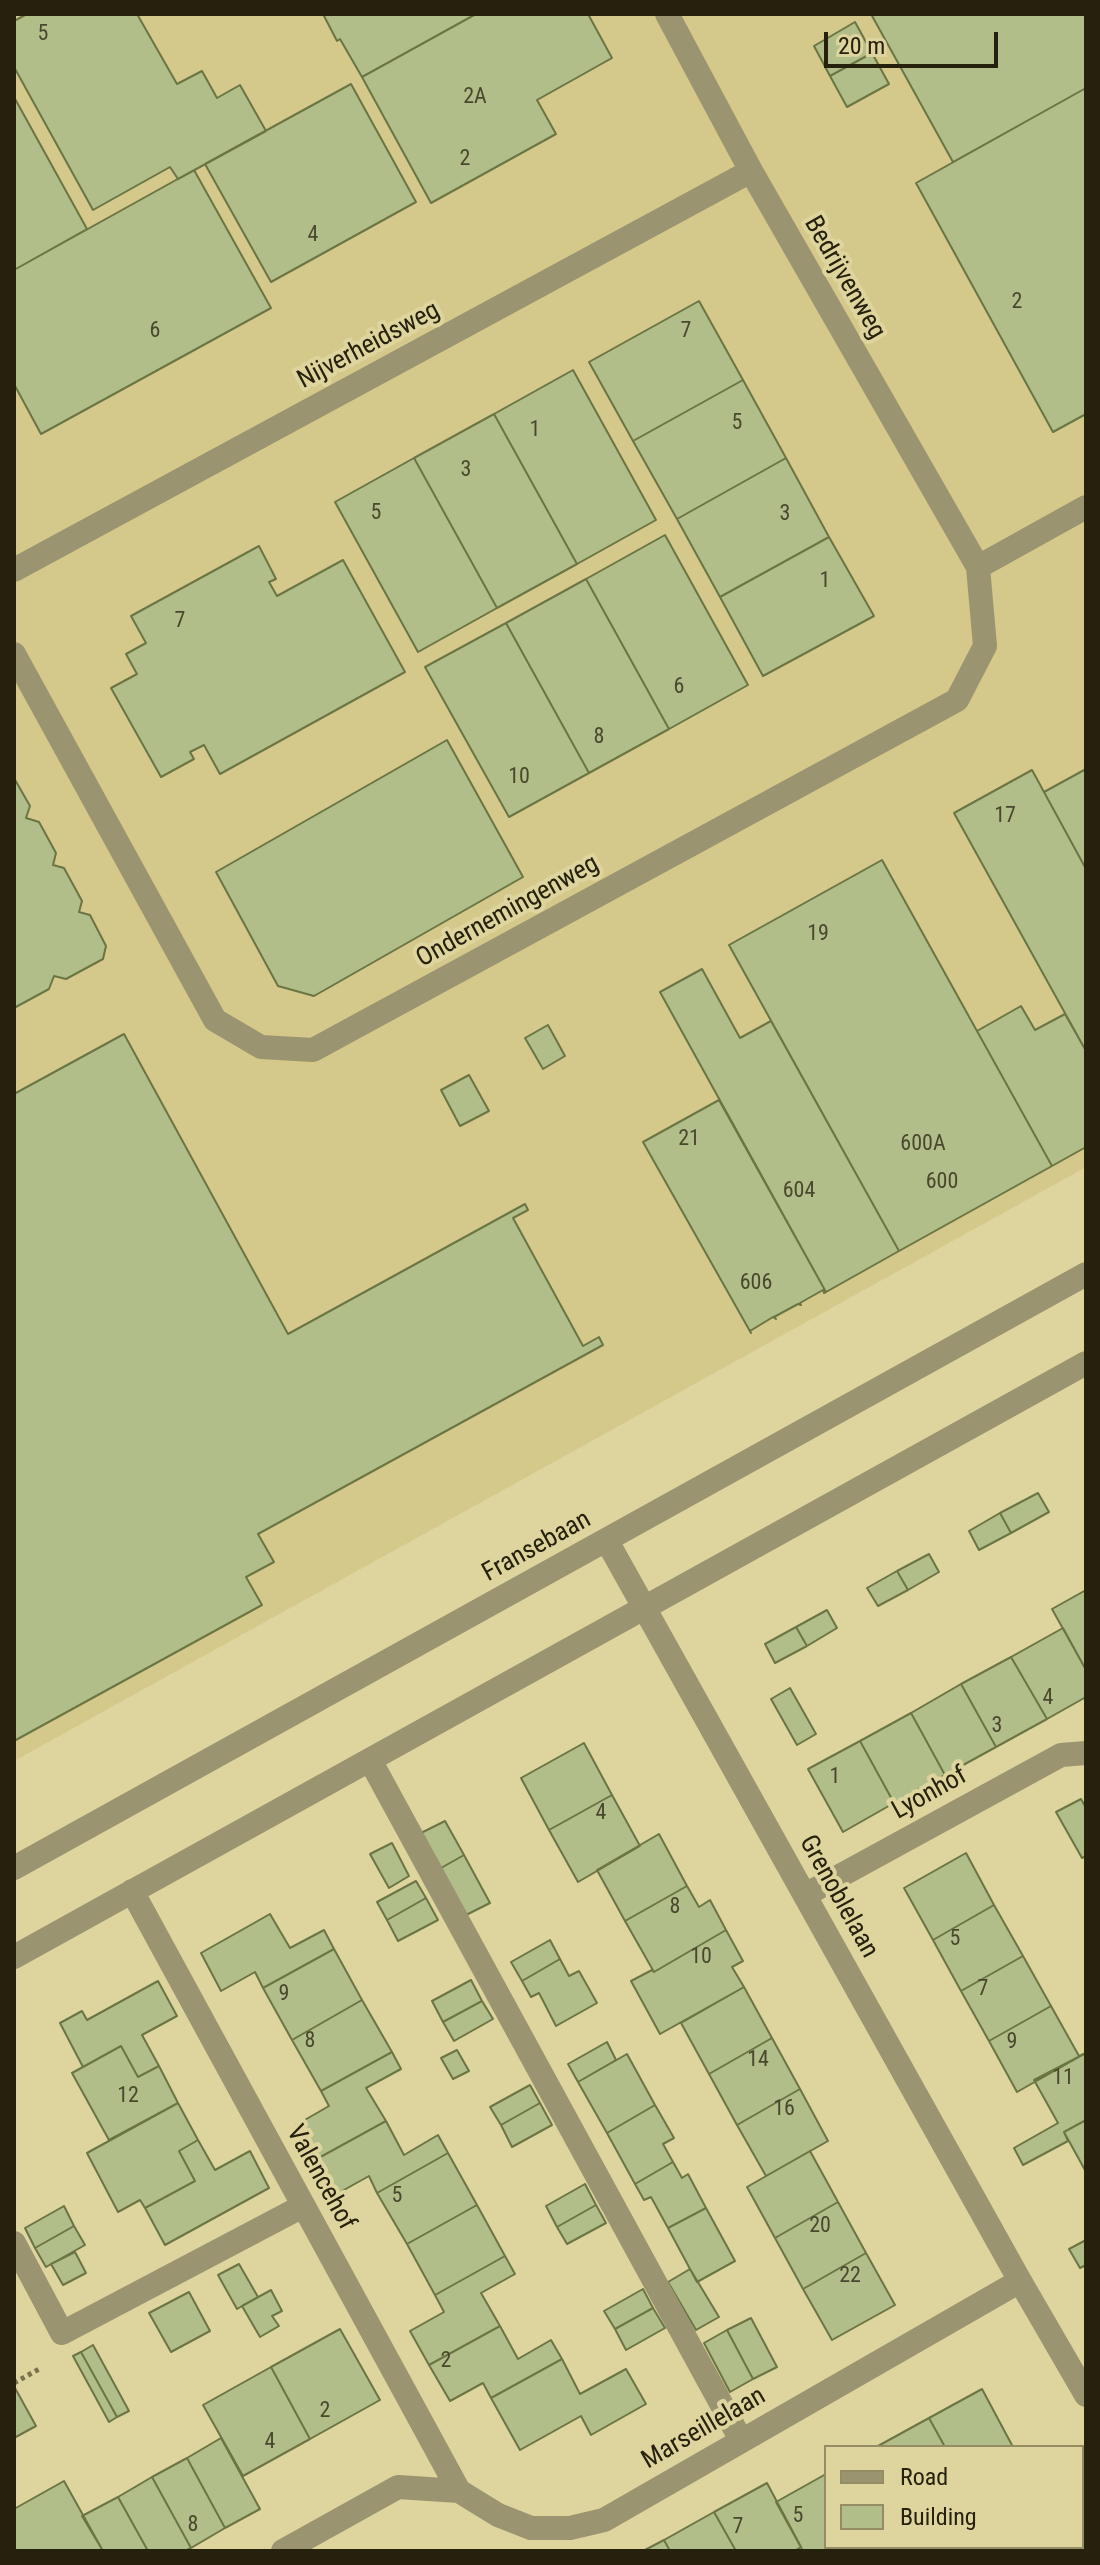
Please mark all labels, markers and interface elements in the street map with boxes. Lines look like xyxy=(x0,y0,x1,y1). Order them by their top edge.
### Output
scale bar xyxy=(828,16,1002,66)
house number: 5 xyxy=(38,21,48,47)
text: 20 m xyxy=(838,32,885,60)
house number: 2A xyxy=(463,84,487,110)
house number: 2 xyxy=(460,146,470,172)
street label: Bedrijvenweg xyxy=(796,211,892,345)
house number: 4 xyxy=(308,222,318,248)
house number: 2 xyxy=(1012,289,1022,315)
street label: Nijverheidsweg xyxy=(293,296,445,396)
house number: 6 xyxy=(150,318,160,344)
house number: 7 xyxy=(681,318,691,344)
house number: 5 xyxy=(732,410,742,436)
house number: 1 xyxy=(530,417,540,443)
house number: 3 xyxy=(461,457,471,483)
house number: 5 xyxy=(371,500,381,526)
house number: 3 xyxy=(780,501,790,527)
house number: 1 xyxy=(820,568,830,594)
house number: 7 xyxy=(175,608,185,634)
house number: 6 xyxy=(674,674,684,700)
house number: 8 xyxy=(594,724,604,750)
house number: 10 xyxy=(508,764,530,790)
house number: 17 xyxy=(994,803,1016,829)
street label: Ondernemingenweg xyxy=(411,849,605,975)
house number: 19 xyxy=(807,921,829,947)
house number: 21 xyxy=(678,1126,700,1152)
house number: 600A xyxy=(900,1131,946,1157)
house number: 600 xyxy=(926,1169,958,1195)
house number: 604 xyxy=(783,1178,815,1204)
house number: 606 xyxy=(740,1270,772,1296)
street label: Fransebaan xyxy=(477,1505,597,1589)
house number: 4 xyxy=(1043,1685,1053,1711)
house number: 3 xyxy=(992,1713,1002,1739)
street label: Lyonhof xyxy=(887,1761,973,1827)
house number: 1 xyxy=(830,1764,840,1790)
house number: 4 xyxy=(596,1800,606,1826)
street label: Grenoblelaan xyxy=(792,1830,884,1964)
house number: 8 xyxy=(670,1894,680,1920)
house number: 5 xyxy=(950,1926,960,1952)
house number: 10 xyxy=(690,1944,712,1970)
house number: 7 xyxy=(978,1976,988,2002)
house number: 9 xyxy=(279,1981,289,2007)
house number: 8 xyxy=(305,2028,315,2054)
house number: 9 xyxy=(1007,2029,1017,2055)
house number: 14 xyxy=(747,2047,769,2073)
house number: 11 xyxy=(1052,2065,1074,2091)
house number: 12 xyxy=(117,2083,139,2109)
house number: 16 xyxy=(773,2096,795,2122)
street label: Valencehof xyxy=(278,2120,362,2236)
house number: 5 xyxy=(392,2183,402,2209)
house number: 20 xyxy=(809,2213,831,2239)
house number: 22 xyxy=(839,2263,861,2289)
house number: 2 xyxy=(441,2348,451,2374)
street label: Marseillelaan xyxy=(637,2381,771,2477)
house number: 2 xyxy=(320,2398,330,2424)
house number: 4 xyxy=(265,2429,275,2455)
legend xyxy=(824,2445,1084,2549)
text: Road xyxy=(900,2463,948,2491)
house number: 5 xyxy=(793,2503,803,2529)
text: Building xyxy=(900,2503,977,2531)
house number: 8 xyxy=(188,2512,198,2538)
house number: 7 xyxy=(733,2514,743,2540)

